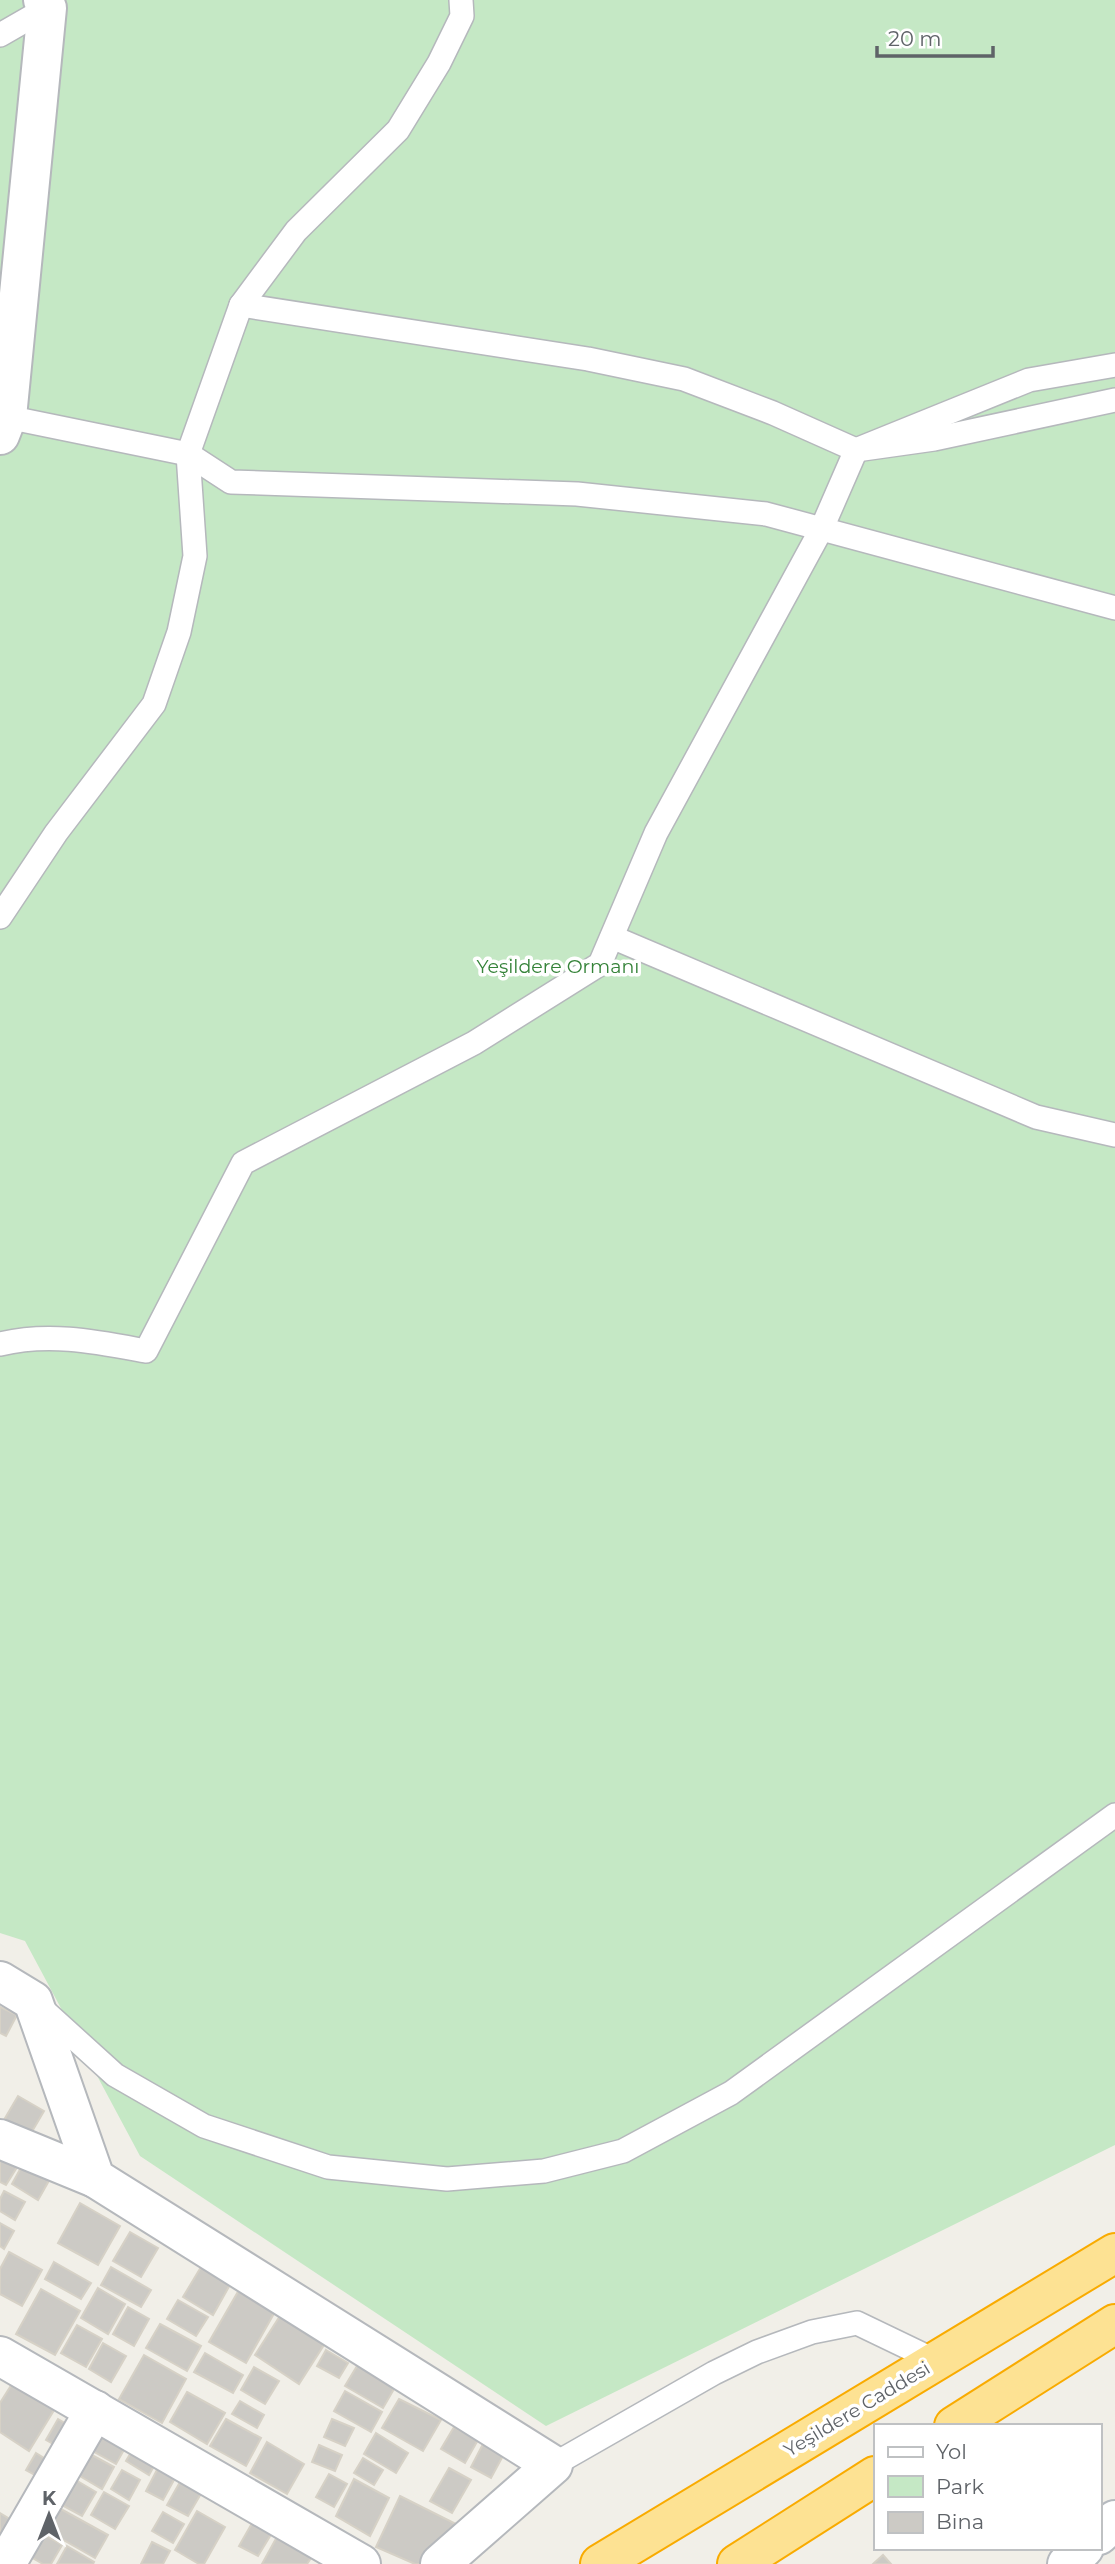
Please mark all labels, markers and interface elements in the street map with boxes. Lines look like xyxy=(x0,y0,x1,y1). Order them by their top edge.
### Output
scale bar xyxy=(877,14,992,58)
text: 20 m xyxy=(888,26,942,51)
park label: Yeşildere Ormanı xyxy=(477,955,639,978)
street label: Yeşildere Caddesi xyxy=(780,2356,934,2462)
legend xyxy=(874,2424,1101,2550)
text: Yol xyxy=(936,2439,967,2464)
text: Park xyxy=(936,2474,984,2499)
north arrow xyxy=(14,2480,84,2550)
text: K xyxy=(42,2487,57,2510)
text: Bina xyxy=(936,2509,984,2534)

